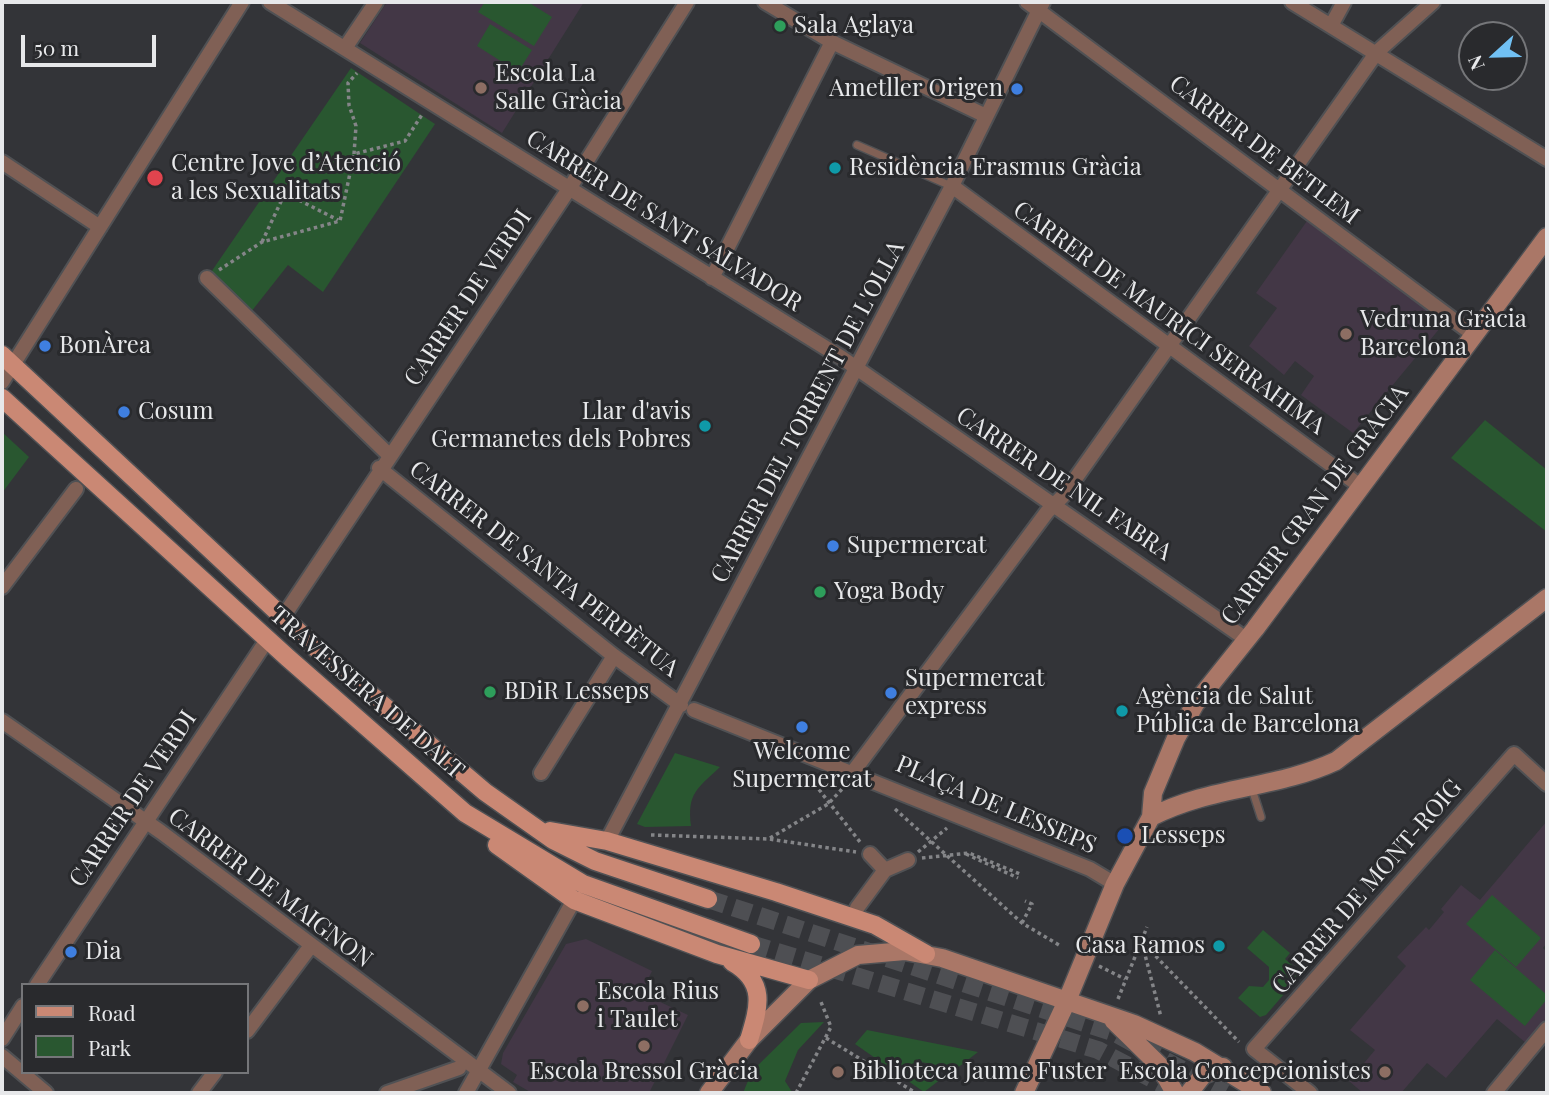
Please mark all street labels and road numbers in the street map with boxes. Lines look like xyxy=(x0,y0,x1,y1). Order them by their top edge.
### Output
street label: CARRER DE BETLEM xyxy=(1163,69,1365,231)
street label: CARRER DE SANT SALVADOR xyxy=(521,124,807,318)
street label: CARRER DE MAURICI SERRAHIMA xyxy=(1008,195,1330,441)
street label: CARRER DE VERDI xyxy=(398,204,538,392)
street label: CARRER DEL TORRENT DE L'OLLA xyxy=(705,236,911,588)
street label: CARRER GRAN DE GRÀCIA xyxy=(1215,379,1415,631)
street label: CARRER DE NIL FABRA xyxy=(951,401,1177,567)
street label: CARRER DE SANTA PERPÈTUA xyxy=(404,455,684,683)
street label: TRAVESSERA DE DALT xyxy=(264,601,470,785)
street label: CARRER DE VERDI xyxy=(63,705,203,893)
street label: PLAÇA DE LESSEPS xyxy=(892,750,1100,860)
street label: CARRER DE MONT-ROIG xyxy=(1266,774,1468,1000)
street label: CARRER DE MAIGNON xyxy=(162,802,378,974)

